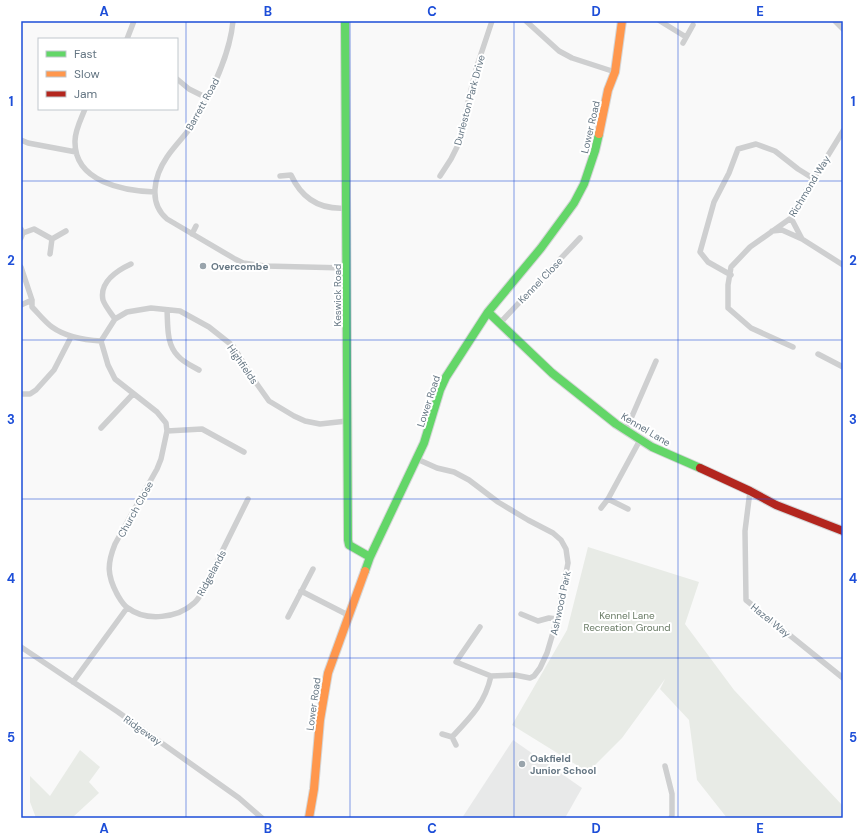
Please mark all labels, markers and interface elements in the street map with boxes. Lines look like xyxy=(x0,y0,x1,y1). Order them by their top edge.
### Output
text: A xyxy=(99,3,109,20)
text: B xyxy=(264,3,272,20)
text: C xyxy=(427,3,437,20)
text: D xyxy=(591,3,601,20)
text: E xyxy=(756,3,764,20)
legend xyxy=(38,38,178,110)
text: Fast xyxy=(74,46,97,62)
street label: Durleston Park Drive xyxy=(451,53,488,147)
text: Slow xyxy=(74,66,100,82)
street label: Barrett Road xyxy=(183,76,222,133)
text: Jam xyxy=(74,86,97,102)
text: 1 xyxy=(9,93,13,110)
text: 1 xyxy=(851,93,855,110)
street label: Lower Road xyxy=(578,100,603,155)
street label: Richmond Way xyxy=(786,153,833,219)
text: 2 xyxy=(7,252,15,269)
text: 2 xyxy=(849,252,857,269)
street label: Kennel Close xyxy=(515,254,566,306)
place label: Overcombe xyxy=(211,260,268,273)
marker: Overcombe xyxy=(198,261,208,271)
street label: Keswick Road xyxy=(331,264,344,326)
street label: Highfields xyxy=(224,342,261,387)
street label: Lower Road xyxy=(414,374,443,429)
street label: Kennel Lane xyxy=(619,410,673,449)
text: 3 xyxy=(7,411,15,428)
text: 3 xyxy=(849,411,857,428)
street label: Church Close xyxy=(115,479,156,540)
street label: Ridgelands xyxy=(194,548,229,599)
text: 4 xyxy=(7,570,15,587)
street label: Ashwood Park xyxy=(547,570,574,636)
text: 4 xyxy=(849,570,857,587)
street label: Hazel Way xyxy=(748,600,794,641)
park label: Kennel Lane Recreation Ground xyxy=(584,609,670,634)
street label: Lower Road xyxy=(303,677,324,731)
street label: Ridgeway xyxy=(121,713,165,749)
text: 5 xyxy=(7,729,15,746)
text: 5 xyxy=(849,729,857,746)
place label: Oakfield Junior School xyxy=(530,752,597,777)
marker: Oakfield Junior School xyxy=(517,759,527,769)
text: A xyxy=(99,820,109,837)
text: B xyxy=(264,820,272,837)
text: C xyxy=(427,820,437,837)
text: D xyxy=(591,820,601,837)
text: E xyxy=(756,820,764,837)

